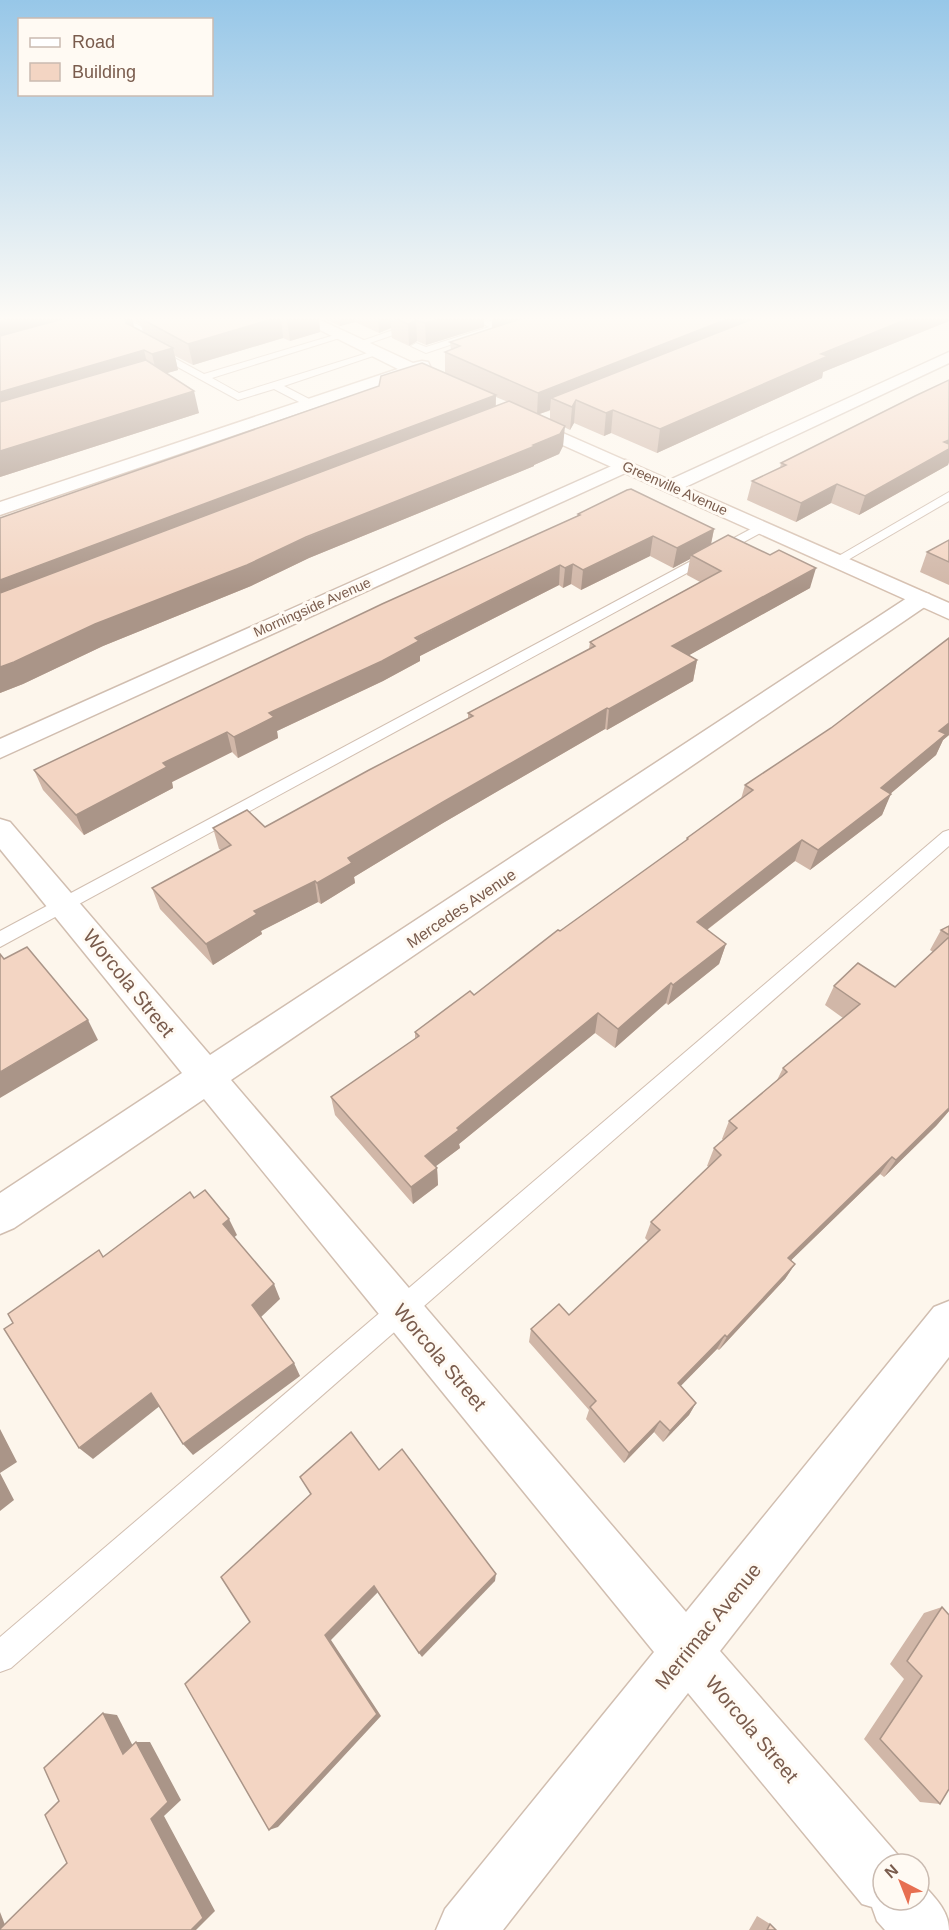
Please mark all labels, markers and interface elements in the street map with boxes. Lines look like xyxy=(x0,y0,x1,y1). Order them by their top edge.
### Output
legend xyxy=(18,18,213,96)
text: Road xyxy=(72,32,115,52)
text: Building xyxy=(72,62,136,82)
street label: Greenville Avenue xyxy=(620,458,730,518)
street label: Morningside Avenue xyxy=(251,574,373,640)
street label: Mercedes Avenue xyxy=(404,866,519,951)
street label: Worcola Street xyxy=(79,925,179,1042)
street label: Worcola Street xyxy=(389,1299,491,1415)
street label: Merrimac Avenue xyxy=(651,1559,765,1693)
street label: Worcola Street xyxy=(701,1671,803,1787)
north arrow xyxy=(871,1852,931,1912)
text: N xyxy=(881,1861,901,1881)

